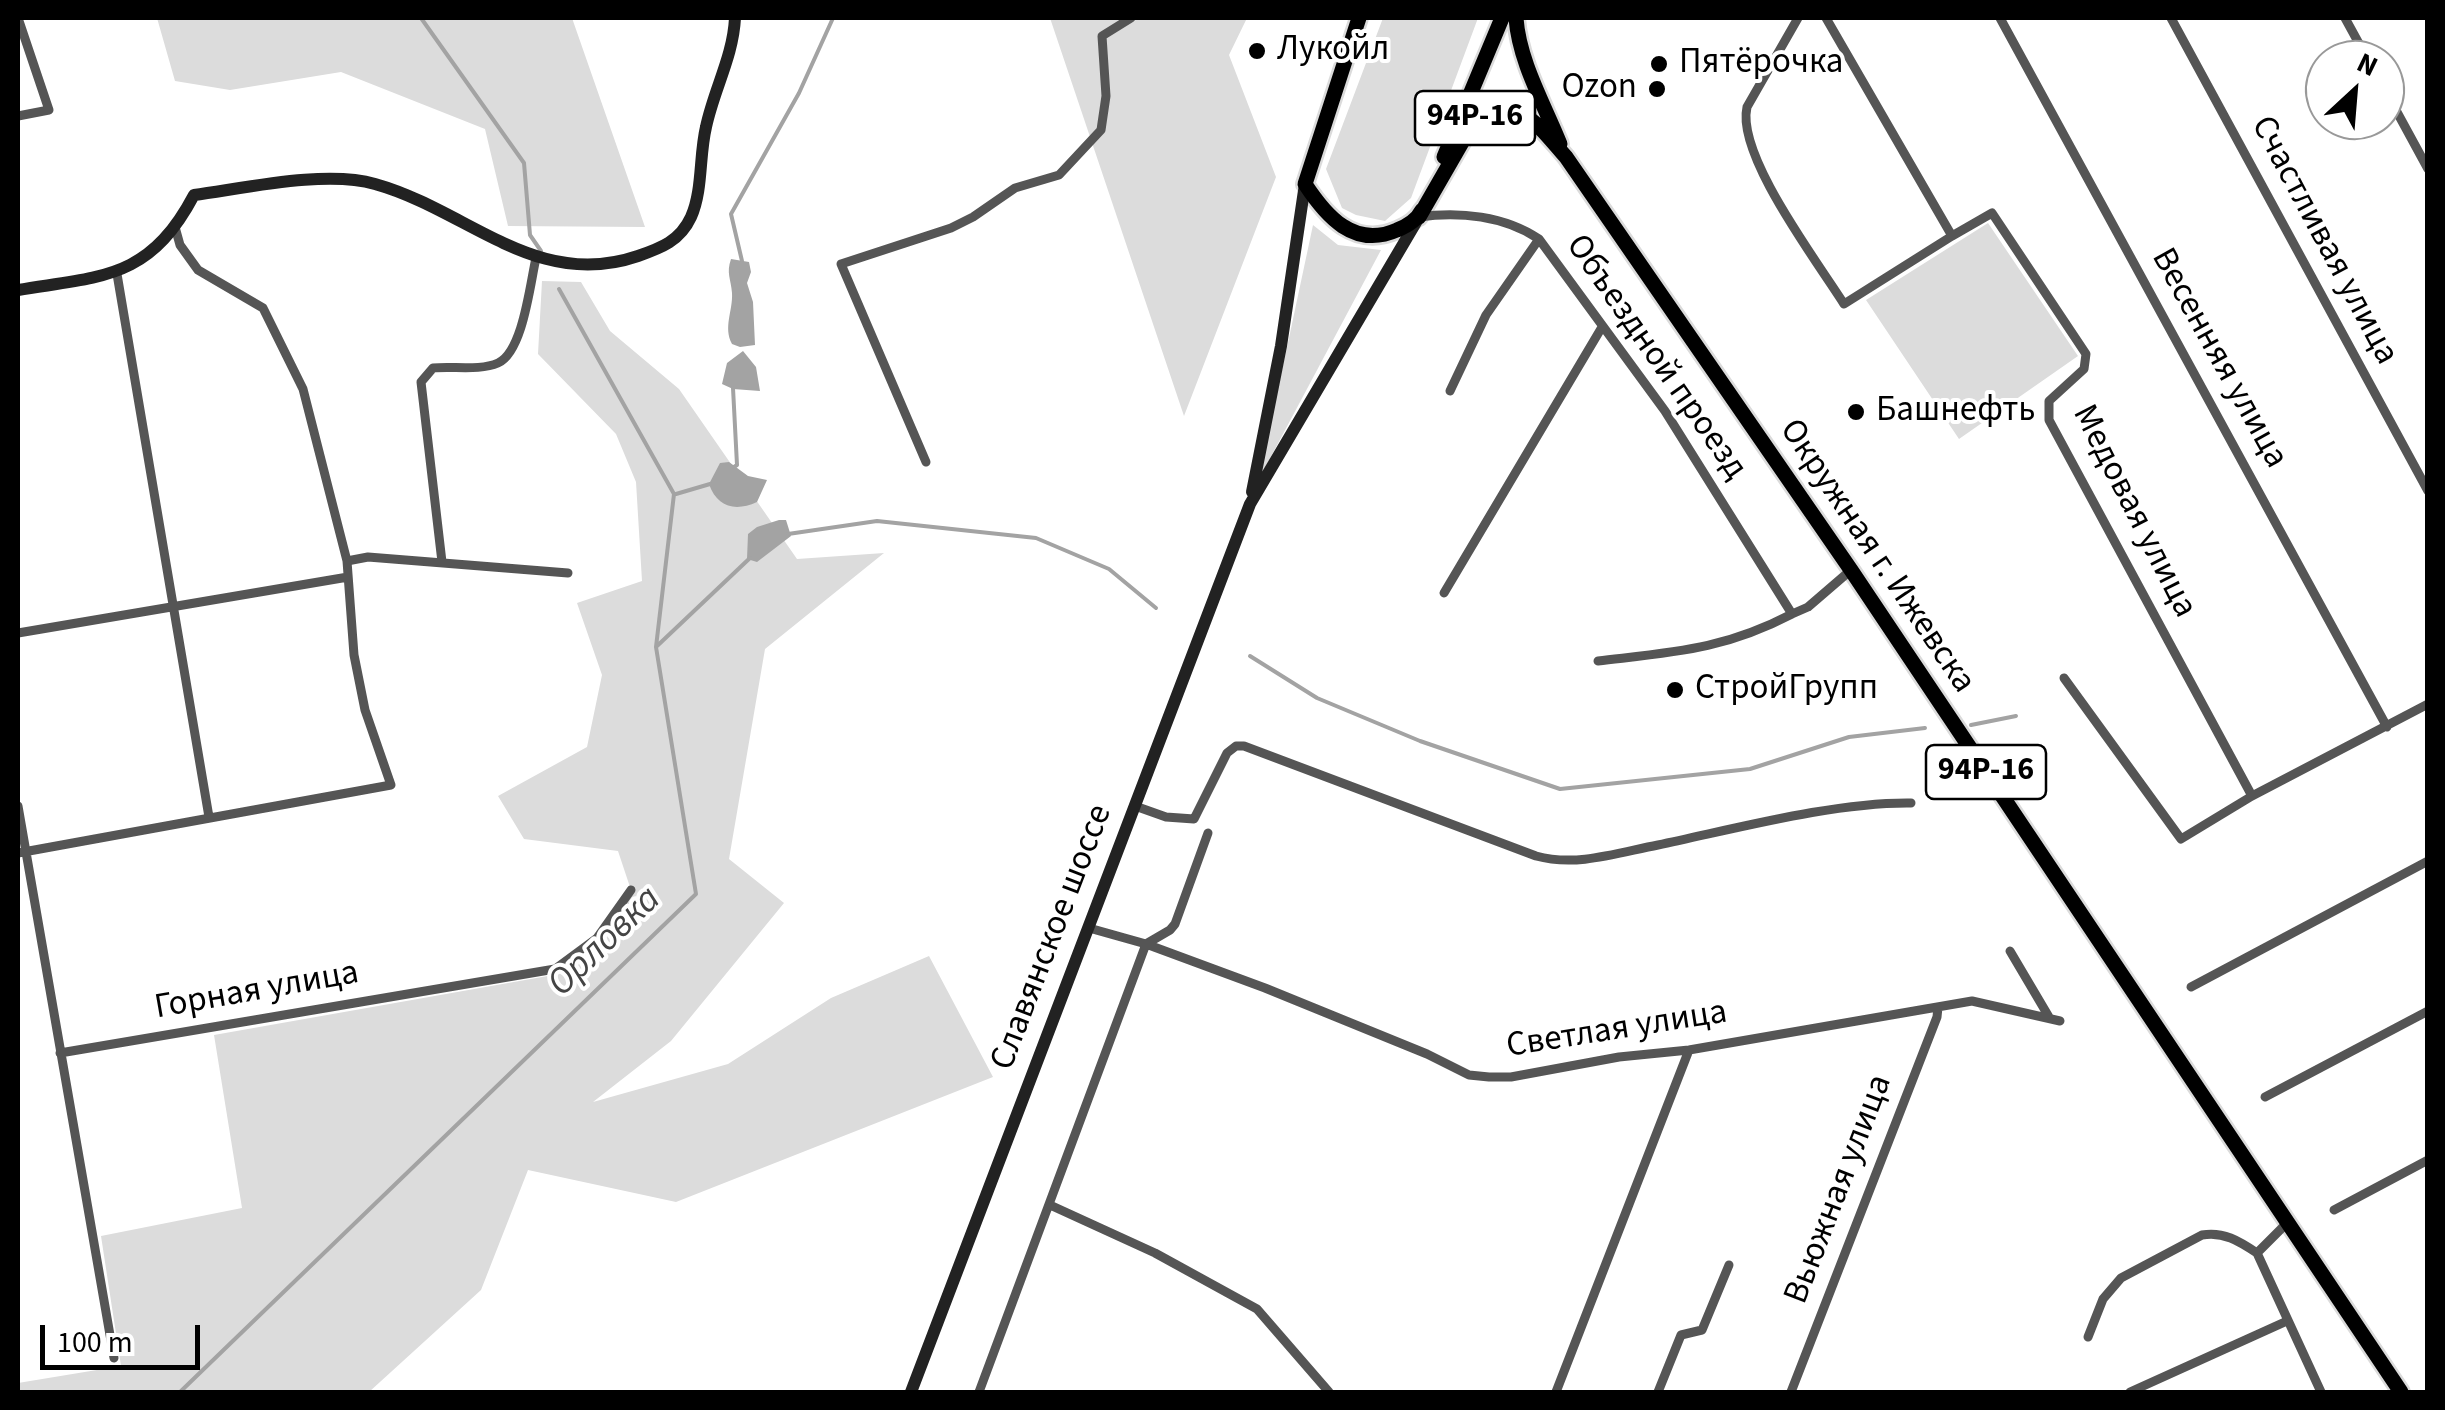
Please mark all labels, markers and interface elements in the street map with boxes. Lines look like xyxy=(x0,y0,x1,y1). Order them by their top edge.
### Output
place label: Лукойл xyxy=(1277,30,1389,72)
marker: Лукойл xyxy=(1246,40,1268,62)
north arrow xyxy=(2305,40,2405,140)
place label: Пятёрочка xyxy=(1679,43,1844,85)
text: N xyxy=(2350,43,2384,87)
marker: Пятёрочка xyxy=(1648,53,1670,75)
place label: Ozon xyxy=(1561,68,1637,110)
marker: Ozon xyxy=(1646,78,1668,100)
road number: 94Р-16 xyxy=(1415,91,1535,145)
street label: Счастливая улица xyxy=(2240,110,2406,372)
street label: Объездной проезд xyxy=(1555,228,1755,488)
street label: Весенняя улица xyxy=(2140,242,2296,476)
place label: Башнефть xyxy=(1876,391,2036,433)
street label: Медовая улица xyxy=(2061,399,2205,625)
marker: Башнефть xyxy=(1845,401,1867,423)
street label: Окружная г. Ижевска xyxy=(1769,412,1983,702)
place label: СтройГрупп xyxy=(1695,669,1878,711)
marker: СтройГрупп xyxy=(1664,679,1686,701)
road number: 94Р-16 xyxy=(1926,745,2046,799)
street label: Славянское шоссе xyxy=(983,800,1123,1076)
water label: Орловка xyxy=(540,878,672,1008)
street label: Горная улица xyxy=(152,953,362,1031)
street label: Светлая улица xyxy=(1504,993,1730,1069)
street label: Вьюжная улица xyxy=(1777,1070,1903,1310)
scale bar xyxy=(45,1305,205,1367)
text: 100 m xyxy=(57,1321,133,1364)

